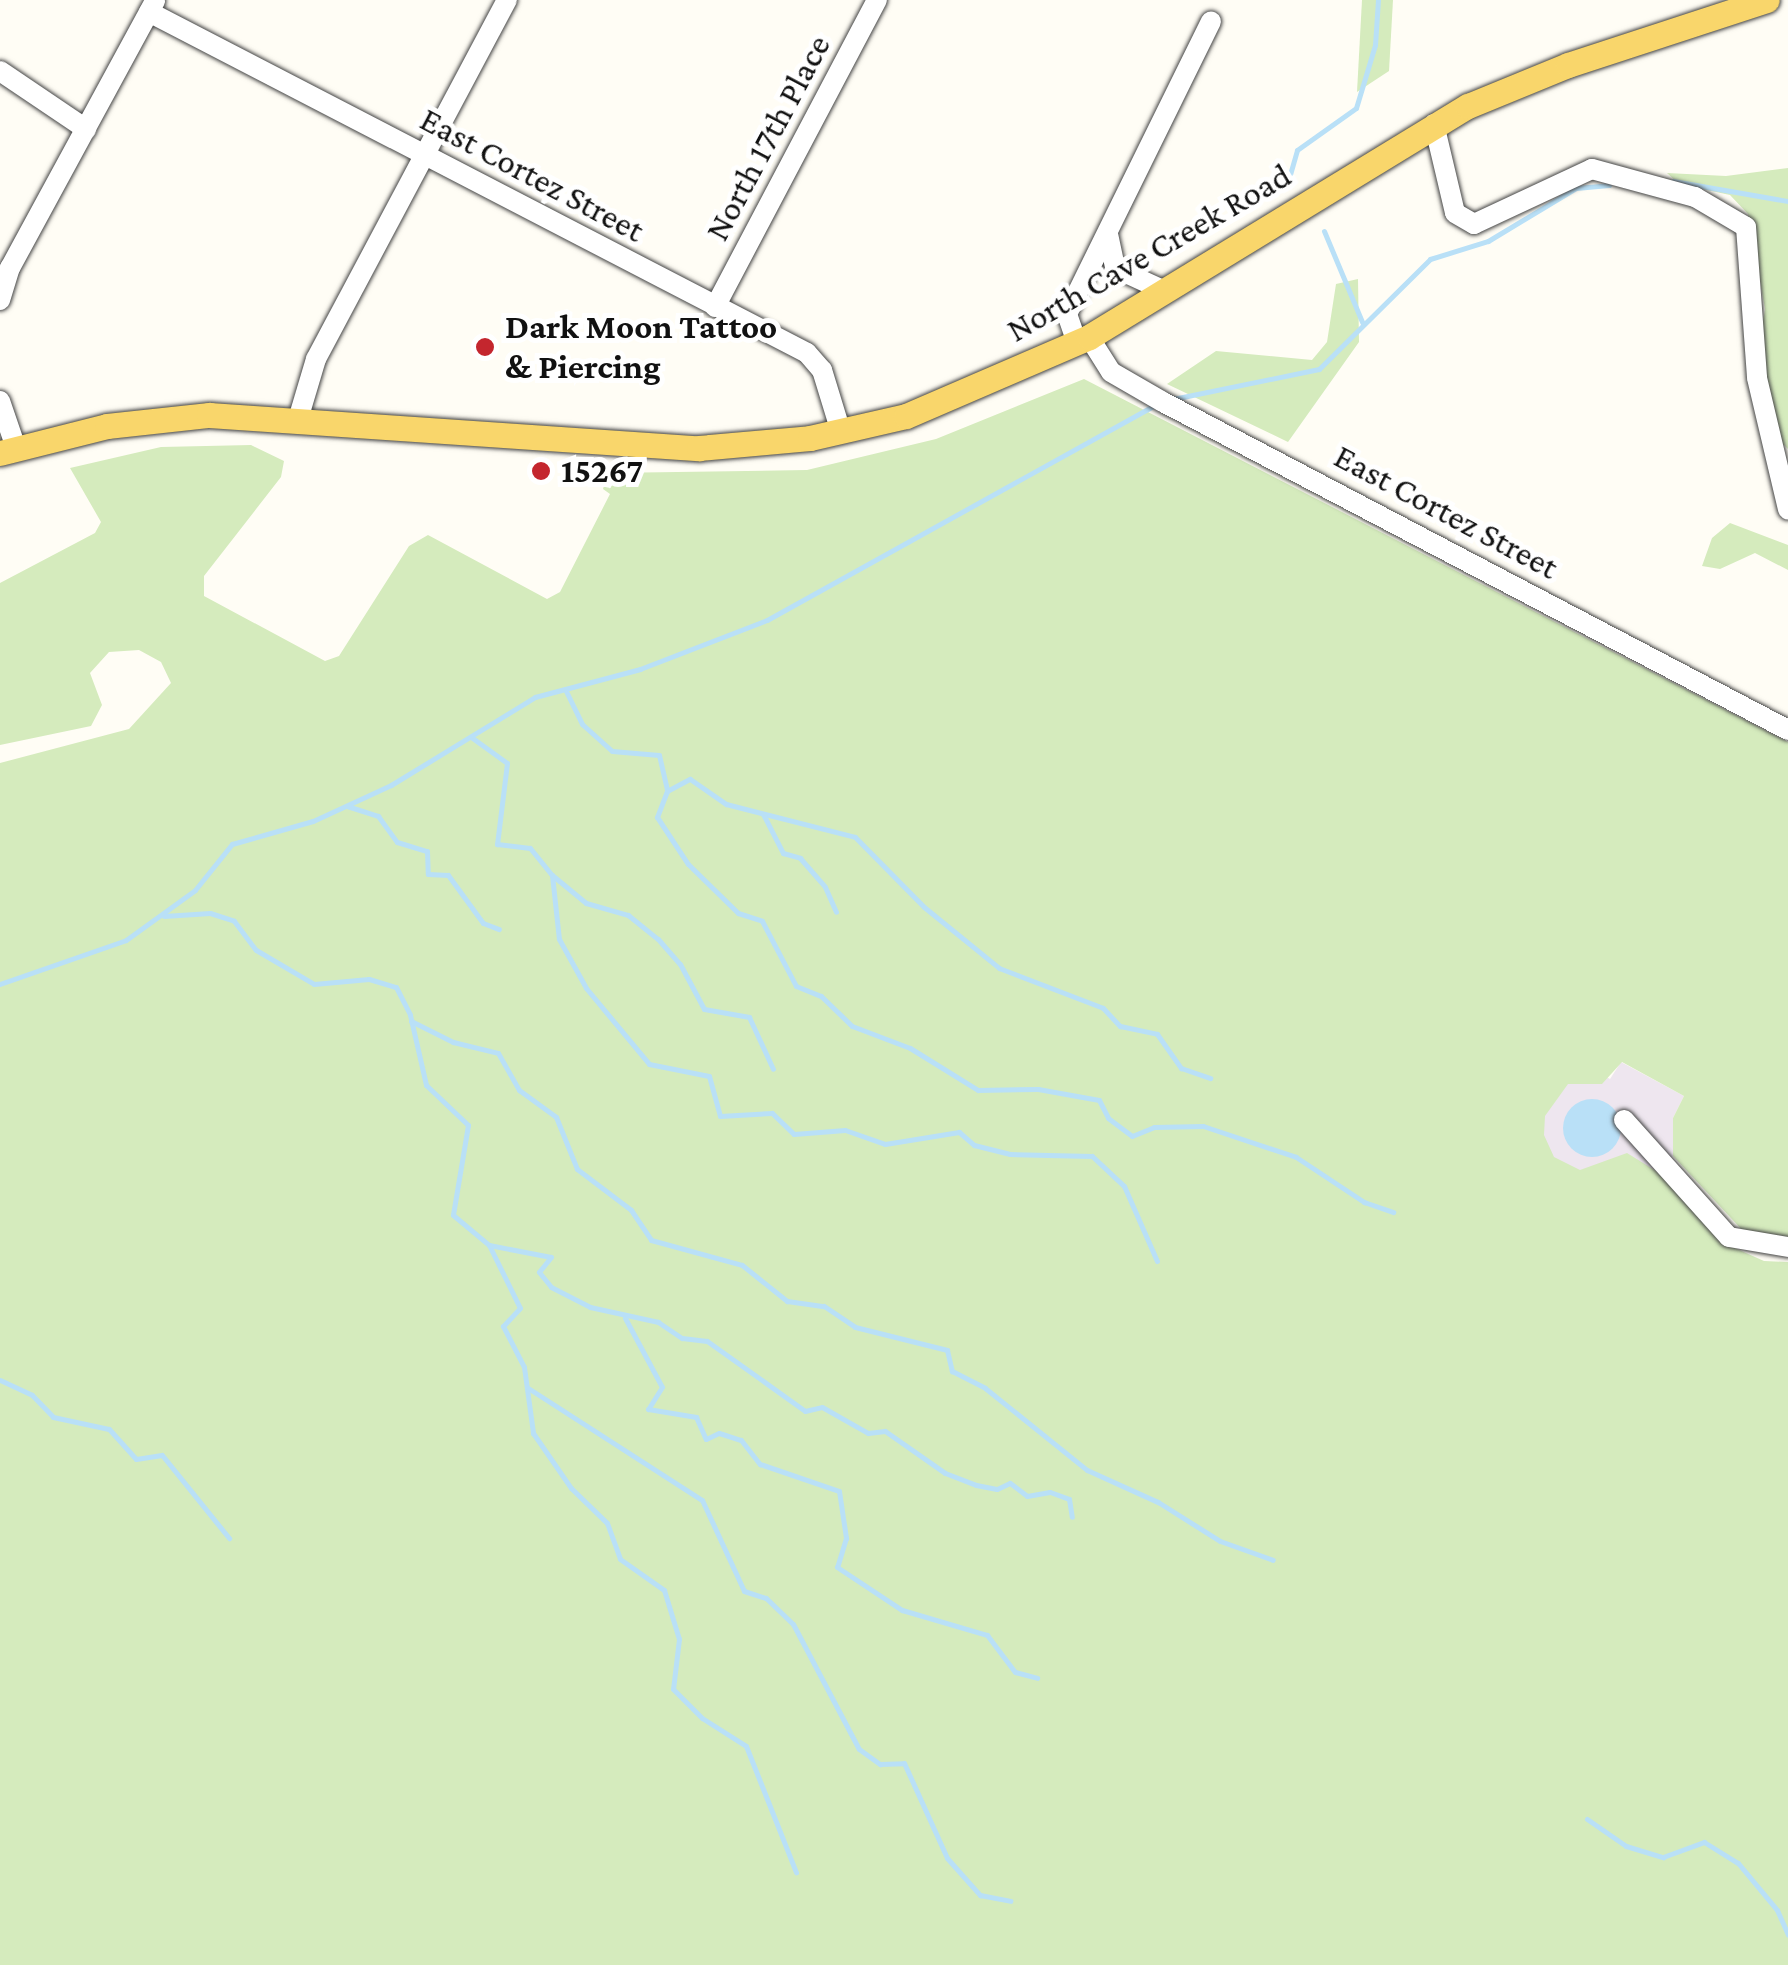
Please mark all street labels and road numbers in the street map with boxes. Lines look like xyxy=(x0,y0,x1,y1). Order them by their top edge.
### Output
street label: North 17th Place xyxy=(696,28,840,248)
street label: East Cortez Street xyxy=(413,98,651,252)
street label: North Cave Creek Road xyxy=(999,155,1299,351)
street label: East Cortez Street xyxy=(1327,435,1565,589)

